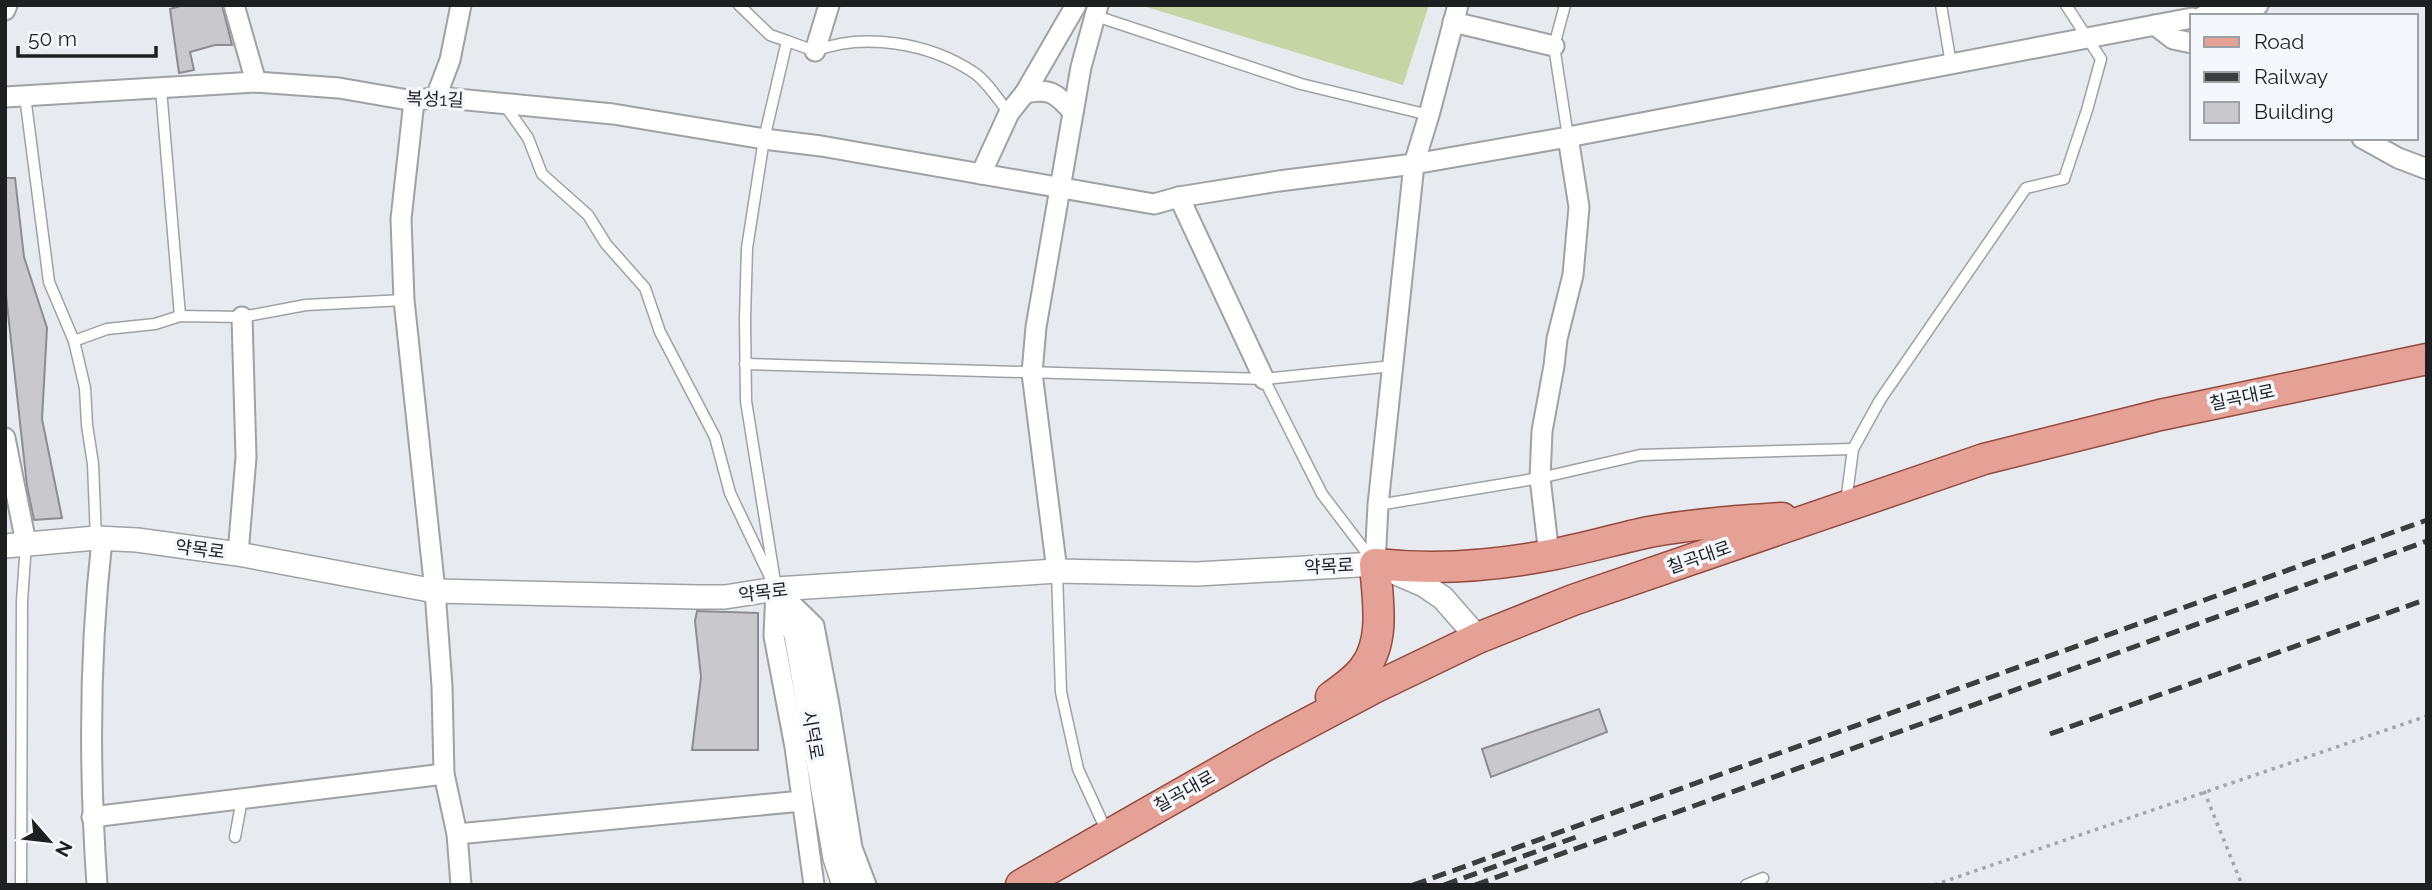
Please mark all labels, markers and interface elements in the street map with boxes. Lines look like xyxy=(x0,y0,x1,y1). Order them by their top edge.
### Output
scale bar xyxy=(18,14,156,58)
legend xyxy=(2190,14,2418,140)
text: 50 m xyxy=(28,26,77,51)
text: Road xyxy=(2254,29,2304,54)
text: Railway xyxy=(2254,64,2328,89)
street label: 복성1길 xyxy=(406,88,464,110)
text: Building xyxy=(2254,99,2334,124)
street label: 칠곡대로 xyxy=(2207,380,2277,414)
street label: 약목로 xyxy=(174,536,226,562)
street label: 칠곡대로 xyxy=(1664,536,1734,578)
street label: 약목로 xyxy=(1304,554,1354,578)
street label: 약목로 xyxy=(737,579,789,605)
street label: 시덕로 xyxy=(798,709,828,761)
street label: 칠곡대로 xyxy=(1150,766,1218,816)
north arrow xyxy=(14,806,84,876)
text: N xyxy=(51,837,77,861)

